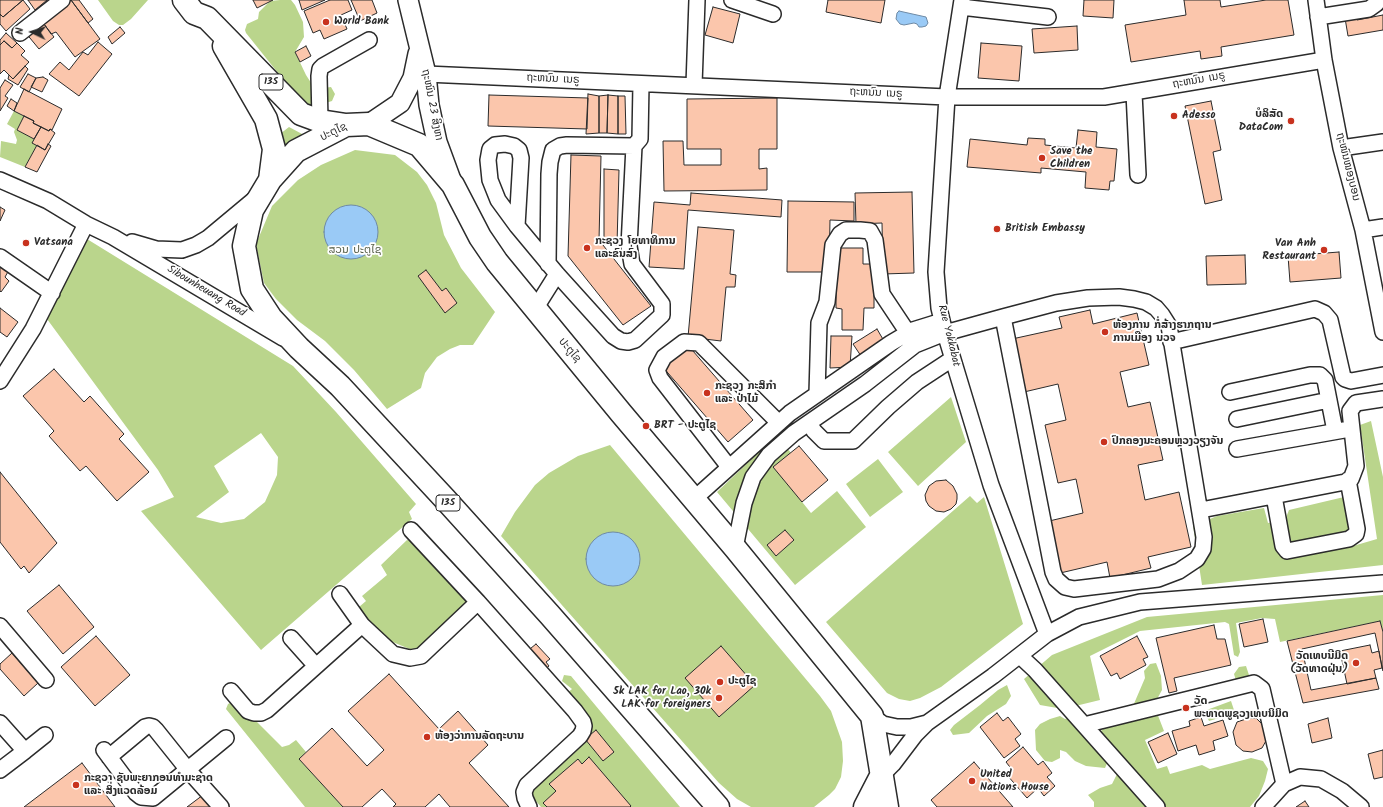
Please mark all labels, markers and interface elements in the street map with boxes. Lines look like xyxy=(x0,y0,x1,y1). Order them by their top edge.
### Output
north arrow xyxy=(12,12,52,52)
place label: World Bank xyxy=(334,15,389,29)
marker: World Bank xyxy=(321,17,331,27)
text: N xyxy=(11,27,29,35)
street label: ຖະໜົນ 23 ສິງຫາ xyxy=(418,68,444,142)
street label: ຖະຫນົນ ເນຣູ xyxy=(1172,70,1226,92)
street label: ຖະຫນົນ ເນຣູ xyxy=(526,72,580,88)
road number: 13S xyxy=(259,74,283,90)
street label: ຖະຫນົນ ເນຣູ xyxy=(849,86,903,102)
place label: ບໍລິສັດ DataCom xyxy=(1239,108,1283,134)
place label: Adesso xyxy=(1182,109,1216,123)
marker: Adesso xyxy=(1169,111,1179,121)
marker: ບໍລິສັດ DataCom xyxy=(1286,116,1296,126)
street label: ປະຕູໄຊ xyxy=(318,121,350,145)
street label: ຖະໜົນໜອງບອນ xyxy=(1332,131,1362,203)
place label: Save the Children xyxy=(1050,145,1092,171)
marker: Save the Children xyxy=(1037,153,1047,163)
place label: British Embassy xyxy=(1005,222,1085,236)
marker: British Embassy xyxy=(992,224,1002,234)
place label: ກະຊວງ ໂຍທາທິການ ແລະຂົນສົ່ງ xyxy=(595,235,676,261)
place label: Vatsana xyxy=(34,236,73,250)
place label: Van Anh Restaurant xyxy=(1262,237,1316,263)
marker: Vatsana xyxy=(21,238,31,248)
marker: ກະຊວງ ໂຍທາທິການ ແລະຂົນສົ່ງ xyxy=(582,243,592,253)
park label: ສວນ ປະຕູໄຊ xyxy=(329,244,381,258)
marker: Van Anh Restaurant xyxy=(1319,245,1329,255)
street label: Sibounheuang Road xyxy=(164,263,248,321)
street label: Rue Yokkabat xyxy=(934,304,962,368)
place label: ຫ້ອງການ ກໍ່ສ້າງຮາກຖານ ການເມືອງ ນວຈ xyxy=(1113,319,1212,345)
marker: ຫ້ອງການ ກໍ່ສ້າງຮາກຖານ ການເມືອງ ນວຈ xyxy=(1100,327,1110,337)
street label: ປະຕູໄຊ xyxy=(555,336,583,366)
place label: ກະຊວງ ກະສິກຳ ແລະ ປ່າໄມ້ xyxy=(715,380,776,406)
marker: ກະຊວງ ກະສິກຳ ແລະ ປ່າໄມ້ xyxy=(702,388,712,398)
place label: BRT - ປະຕູໄຊ xyxy=(654,419,716,433)
marker: BRT - ປະຕູໄຊ xyxy=(641,421,651,431)
place label: ປົກຄອງນະຄອນຫຼວງວຽງຈັນ xyxy=(1112,435,1223,449)
marker: ປົກຄອງນະຄອນຫຼວງວຽງຈັນ xyxy=(1099,437,1109,447)
road number: 13S xyxy=(436,495,460,511)
place label: ວັດເທບນີມິດ (ວັດທາດຝຸ່ນ) xyxy=(1290,650,1348,676)
marker: ວັດເທບນີມິດ (ວັດທາດຝຸ່ນ) xyxy=(1351,658,1361,668)
place label: ປະຕູໄຊ xyxy=(728,675,756,689)
marker: ປະຕູໄຊ xyxy=(715,677,725,687)
place label: 5k LAK for Lao, 30k LAK for foreigners xyxy=(613,685,711,711)
marker: 5k LAK for Lao, 30k LAK for foreigners xyxy=(714,693,724,703)
place label: ວັດ ພະທາດພູຊວງເທບນິມິດ xyxy=(1194,695,1289,721)
marker: ວັດ ພະທາດພູຊວງເທບນິມິດ xyxy=(1181,703,1191,713)
place label: ຫ້ອງວ່າການລັດຖະບານ xyxy=(435,730,524,744)
marker: ຫ້ອງວ່າການລັດຖະບານ xyxy=(422,732,432,742)
place label: United Nations House xyxy=(980,768,1049,794)
place label: ກະຊວງ ຊັບພະຍາກອນທຳມະຊາດ ແລະ ສິ່ງແວດລ້ອມ xyxy=(84,772,213,798)
marker: United Nations House xyxy=(967,776,977,786)
marker: ກະຊວງ ຊັບພະຍາກອນທຳມະຊາດ ແລະ ສິ່ງແວດລ້ອມ xyxy=(71,780,81,790)

